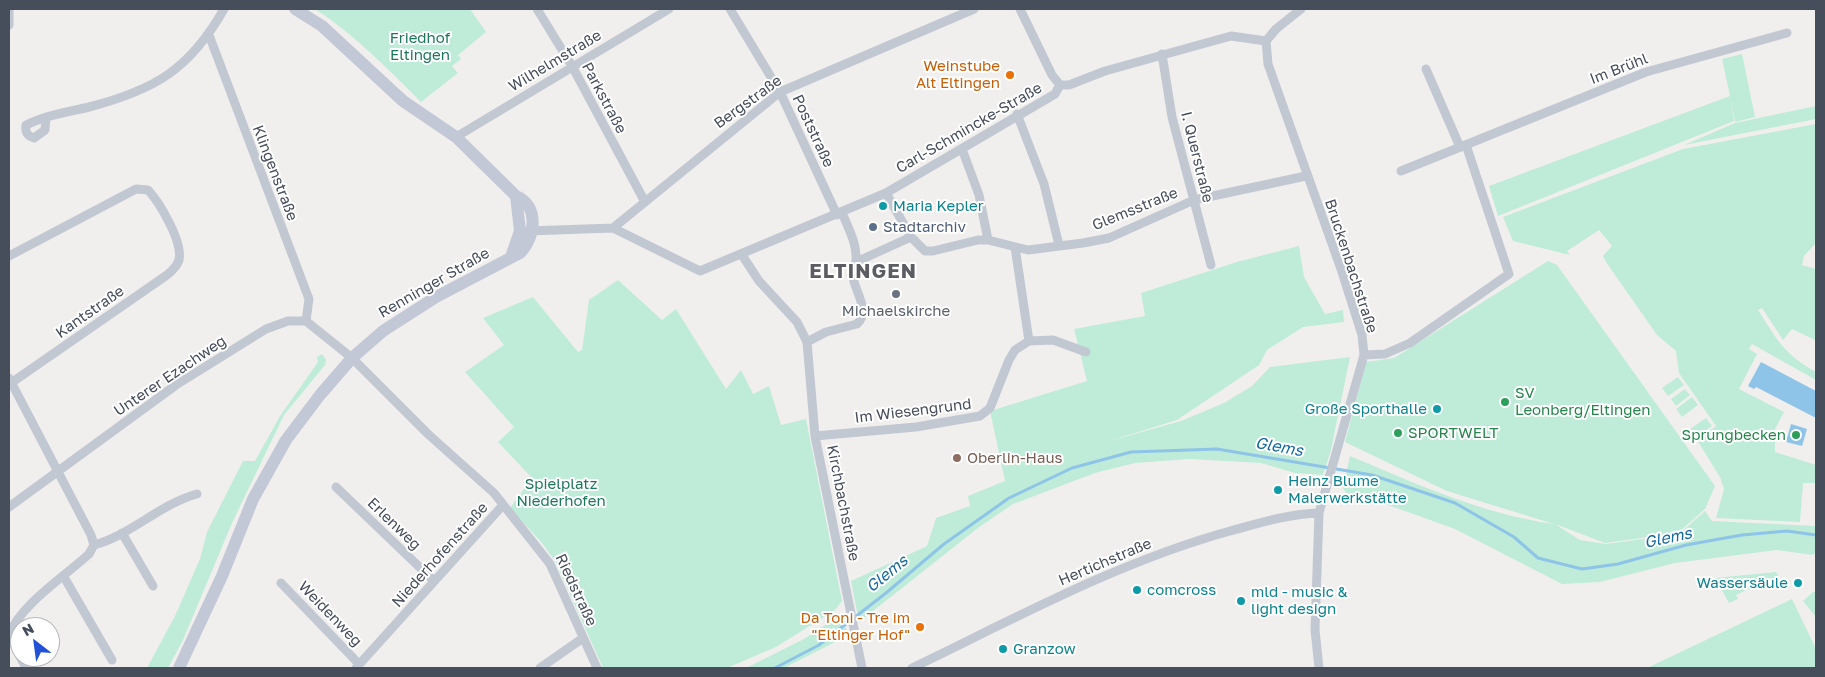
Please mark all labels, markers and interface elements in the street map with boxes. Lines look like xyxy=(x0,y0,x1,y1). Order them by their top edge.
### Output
street label: Wilhelmstraße xyxy=(505,26,605,96)
park label: Friedhof Eltingen xyxy=(390,29,450,64)
street label: Im Brühl xyxy=(1587,50,1651,88)
place label: Weinstube Alt Eltingen xyxy=(916,57,1000,92)
street label: Parkstraße xyxy=(578,59,630,137)
marker: Weinstube Alt Eltingen xyxy=(1004,69,1016,81)
street label: Bergstraße xyxy=(711,71,785,133)
street label: Carl-Schmincke-Straße xyxy=(893,79,1045,177)
street label: Poststraße xyxy=(788,92,838,170)
street label: I. Querstraße xyxy=(1177,110,1217,204)
street label: Klingenstraße xyxy=(249,123,301,223)
street label: Glemsstraße xyxy=(1090,184,1180,234)
place label: Maria Kepler xyxy=(893,197,984,215)
street label: Bruckenbachstraße xyxy=(1321,197,1381,335)
marker: Maria Kepler xyxy=(877,200,889,212)
place label: Stadtarchiv xyxy=(883,218,966,236)
marker: Stadtarchiv xyxy=(867,221,879,233)
street label: Renninger Straße xyxy=(375,244,493,322)
district label: ELTINGEN xyxy=(808,260,918,284)
street label: Kantstraße xyxy=(52,282,128,342)
marker: Michaelskirche xyxy=(890,288,902,300)
place label: Michaelskirche xyxy=(842,302,950,320)
street label: Unterer Ezachweg xyxy=(111,332,229,420)
place label: SV Leonberg/Eltingen xyxy=(1515,384,1650,419)
street label: Im Wiesengrund xyxy=(854,395,972,427)
marker: SV Leonberg/Eltingen xyxy=(1499,396,1511,408)
place label: Große Sporthalle xyxy=(1305,400,1427,418)
marker: Große Sporthalle xyxy=(1431,403,1443,415)
place label: SPORTWELT xyxy=(1408,424,1499,442)
place label: Sprungbecken xyxy=(1682,426,1786,444)
marker: SPORTWELT xyxy=(1392,427,1404,439)
marker: Sprungbecken xyxy=(1790,429,1802,441)
water label: Glems xyxy=(1254,433,1304,461)
street label: Kirchbachstraße xyxy=(823,443,863,563)
place label: Oberlin-Haus xyxy=(967,449,1063,467)
marker: Oberlin-Haus xyxy=(951,452,963,464)
place label: Heinz Blume Malerwerkstätte xyxy=(1288,472,1407,507)
park label: Spielplatz Niederhofen xyxy=(516,475,606,510)
marker: Heinz Blume Malerwerkstätte xyxy=(1272,484,1284,496)
street label: Erlenweg xyxy=(364,494,424,554)
street label: Niederhofenstraße xyxy=(388,499,492,611)
water label: Glems xyxy=(1642,524,1694,552)
street label: Hertichstraße xyxy=(1056,534,1154,590)
street label: Riedstraße xyxy=(551,551,601,629)
water label: Glems xyxy=(862,551,912,597)
place label: Wassersäule xyxy=(1696,574,1788,592)
marker: Wassersäule xyxy=(1792,577,1804,589)
street label: Weidenweg xyxy=(295,578,365,650)
place label: comcross xyxy=(1147,581,1216,599)
place label: mld - music & light design xyxy=(1251,583,1348,618)
marker: comcross xyxy=(1131,584,1143,596)
marker: mld - music & light design xyxy=(1235,595,1247,607)
place label: Da Toni - Tre im "Eltinger Hof" xyxy=(800,609,910,644)
north arrow xyxy=(10,617,60,667)
text: N xyxy=(19,619,37,639)
marker: Da Toni - Tre im "Eltinger Hof" xyxy=(914,621,926,633)
place label: Granzow xyxy=(1013,640,1076,658)
marker: Granzow xyxy=(997,643,1009,655)

